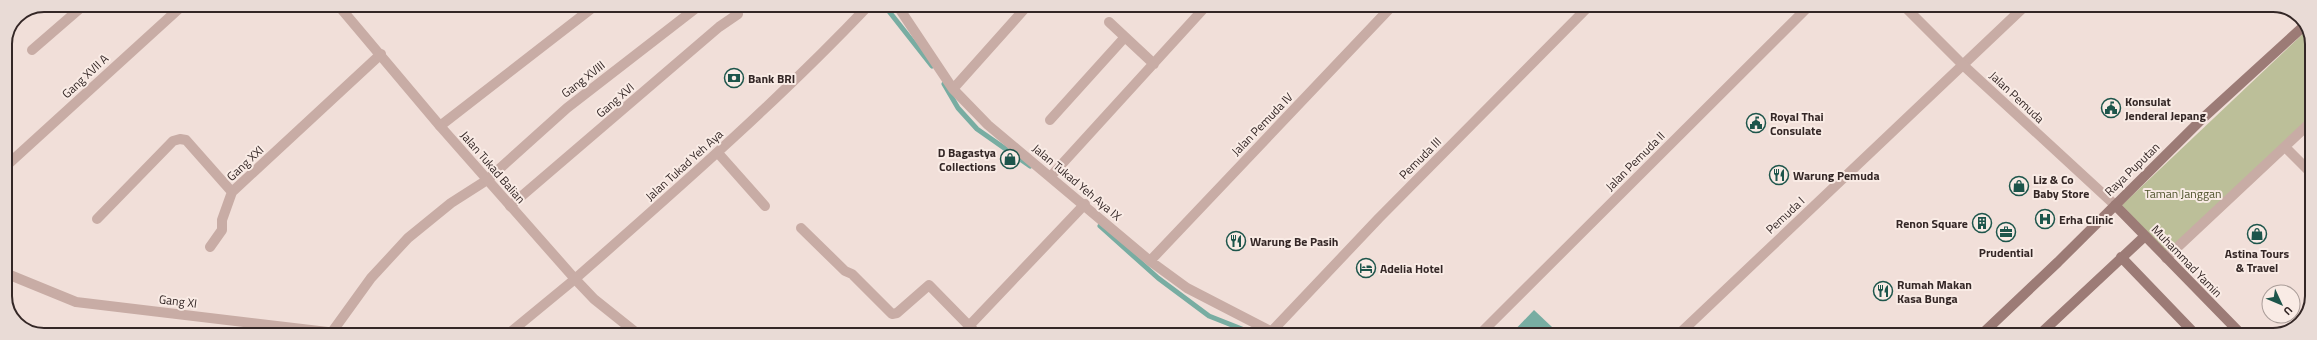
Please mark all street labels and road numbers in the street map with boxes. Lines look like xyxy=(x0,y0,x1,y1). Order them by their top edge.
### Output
street label: Gang XVII A xyxy=(57,49,113,103)
street label: Gang XVIII xyxy=(557,56,609,102)
street label: Jalan Pemuda xyxy=(1985,66,2049,128)
street label: Gang XVI xyxy=(592,78,638,122)
street label: Jalan Pemuda IV xyxy=(1227,88,1297,160)
street label: Jalan Tukad Yeh Aya xyxy=(641,125,727,205)
street label: Jalan Tukad Balian xyxy=(456,126,530,208)
street label: Jalan Pemuda II xyxy=(1601,127,1669,195)
street label: Pemuda III xyxy=(1394,132,1446,184)
street label: Raya Puputan xyxy=(2100,138,2164,200)
street label: Jalan Tukad Yeh Aya IX xyxy=(1028,139,1126,225)
street label: Gang XXI xyxy=(222,141,268,185)
street label: Pemuda I xyxy=(1761,192,1809,238)
street label: Muhammad Yamin xyxy=(2147,220,2227,302)
street label: Gang XI xyxy=(158,289,198,313)

